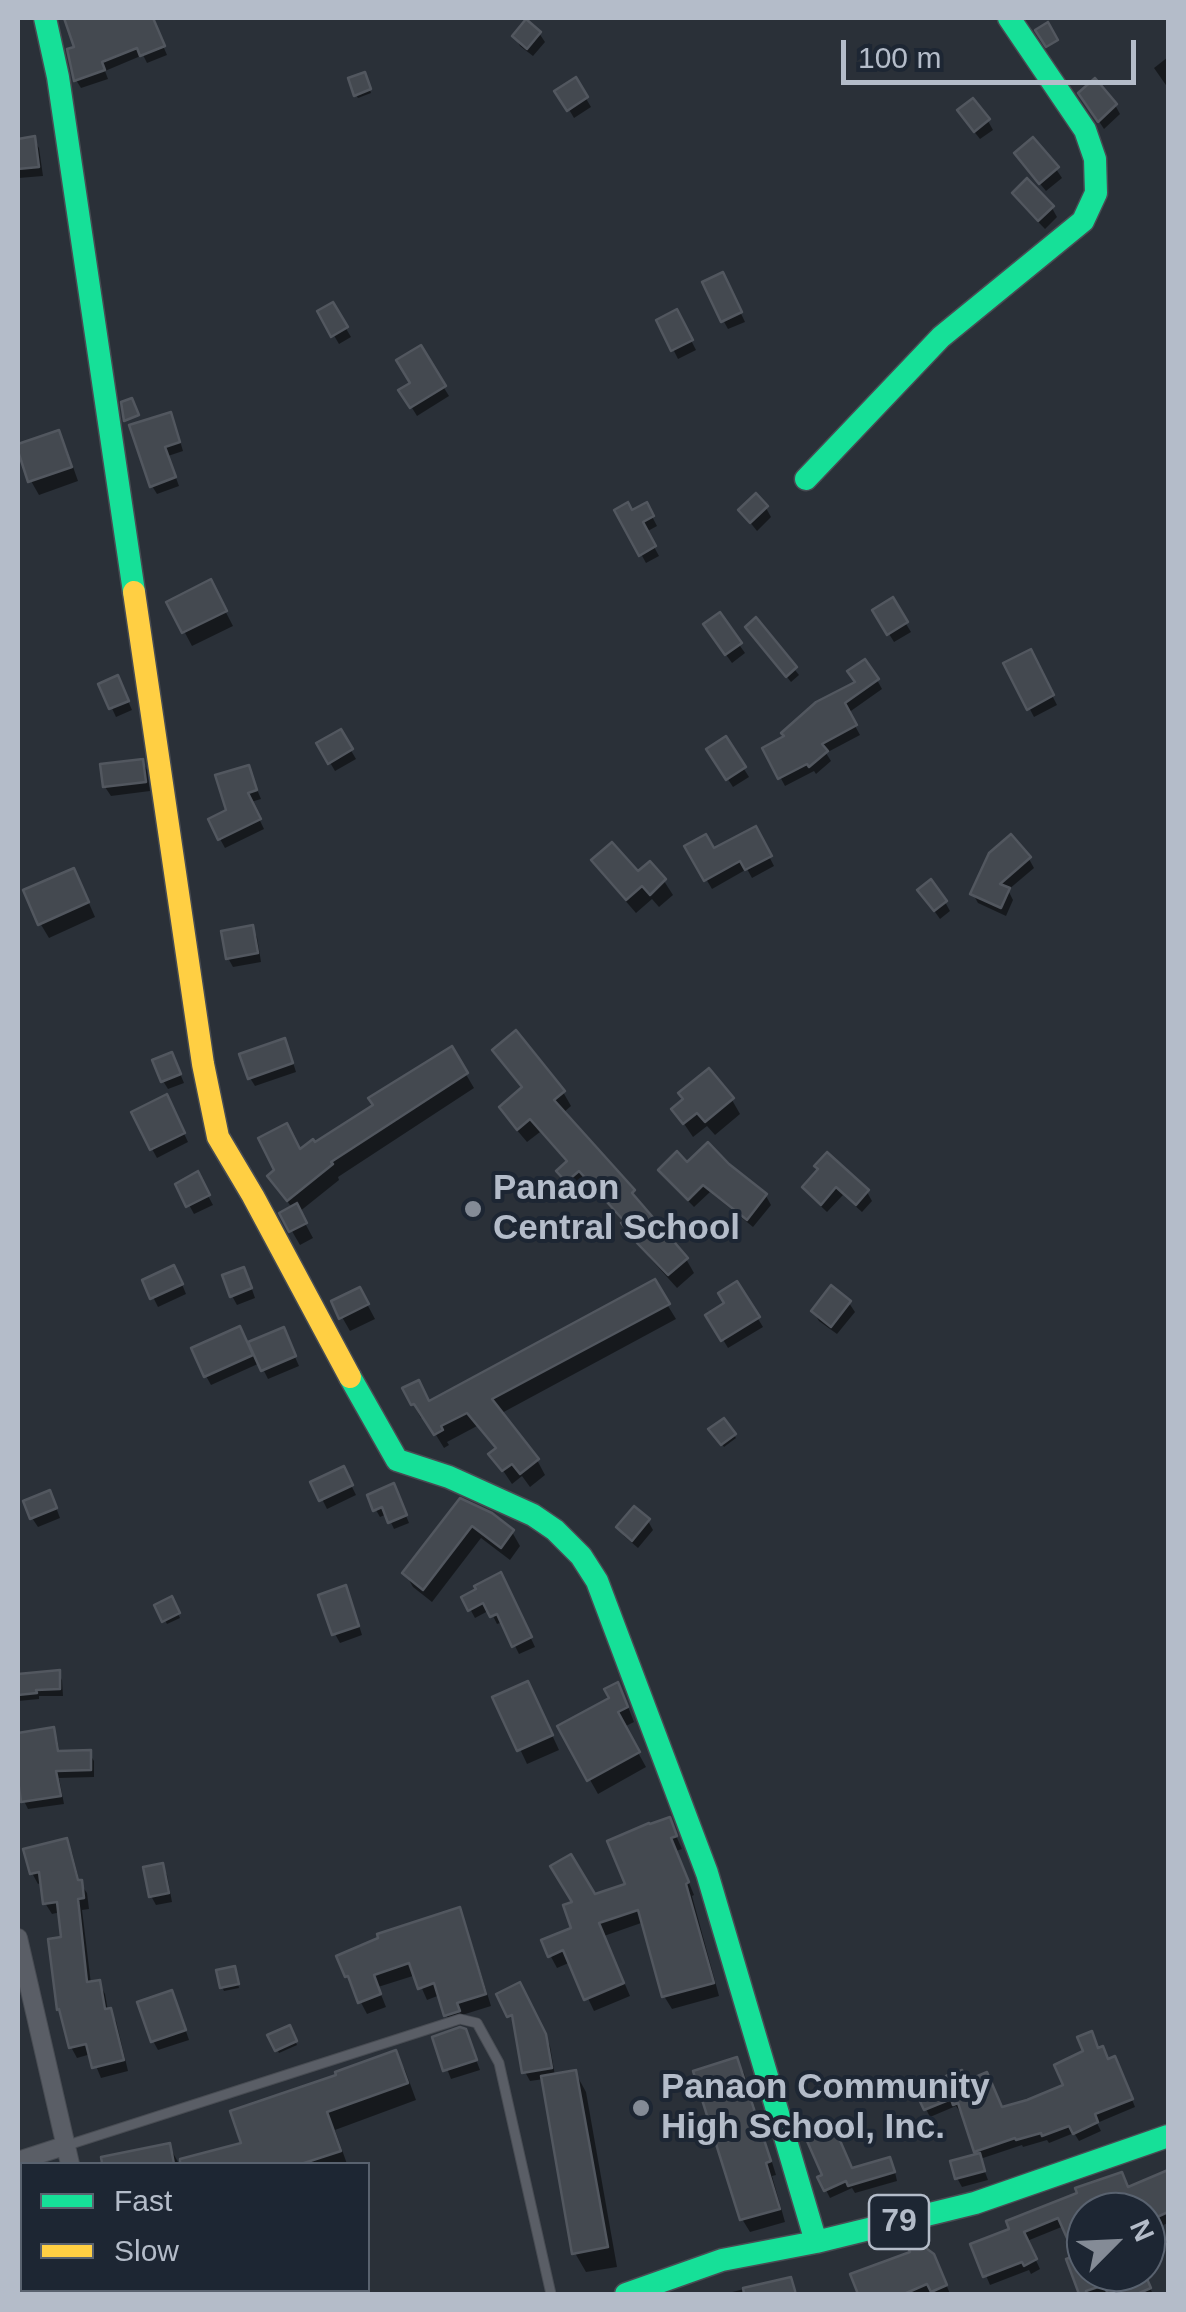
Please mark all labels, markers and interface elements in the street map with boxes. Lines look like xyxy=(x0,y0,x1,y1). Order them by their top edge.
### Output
scale bar xyxy=(846,20,1141,82)
text: 100 m xyxy=(858,41,941,74)
place label: Panaon Central School xyxy=(493,1168,740,1250)
marker: Panaon Central School xyxy=(462,1198,484,1220)
place label: Panaon Community High School, Inc. xyxy=(661,2067,990,2149)
marker: Panaon Community High School, Inc. xyxy=(630,2097,652,2119)
legend xyxy=(20,2162,370,2292)
text: Fast xyxy=(114,2184,172,2217)
north arrow xyxy=(1066,2192,1166,2292)
road number: 79 xyxy=(869,2195,929,2249)
text: N xyxy=(1124,2215,1160,2246)
text: Slow xyxy=(114,2234,179,2267)

